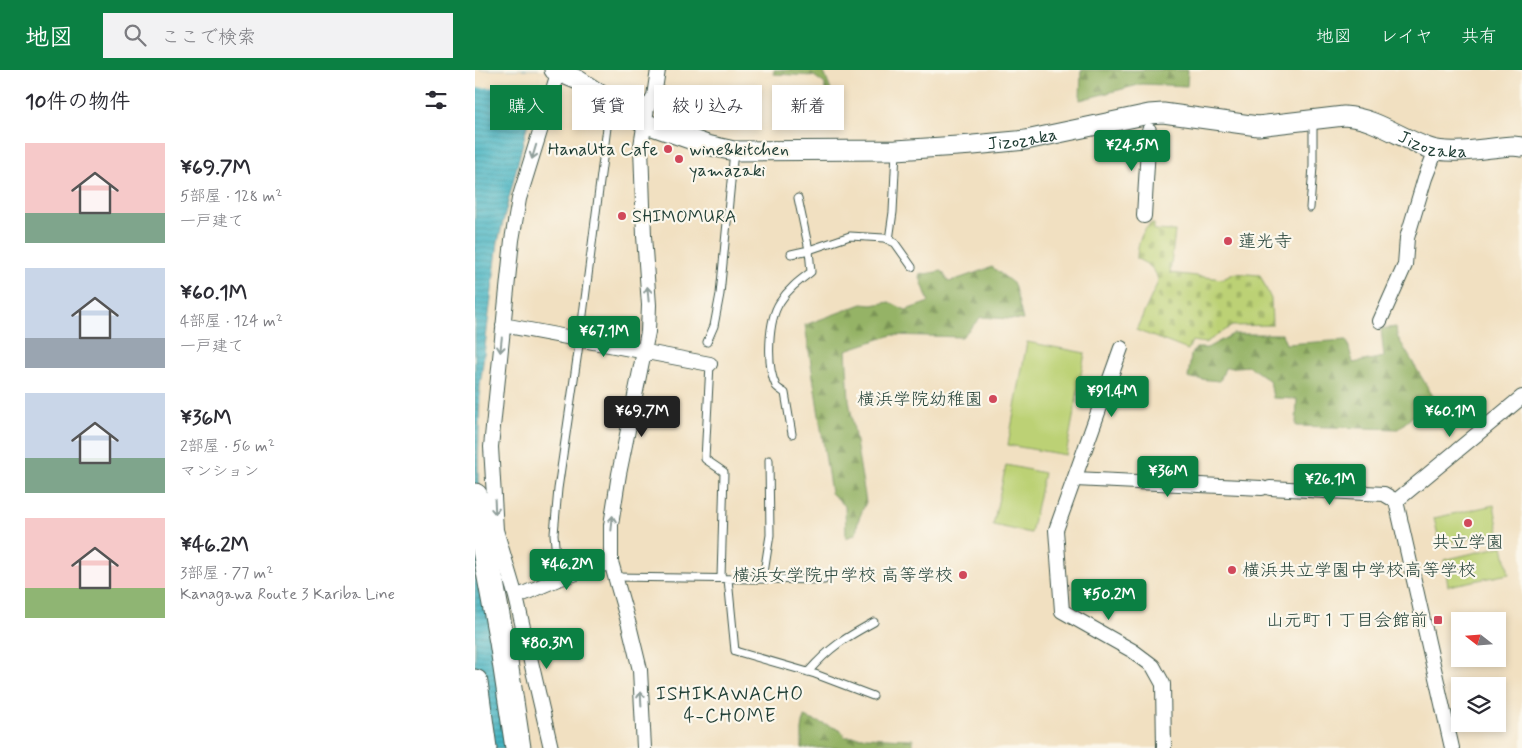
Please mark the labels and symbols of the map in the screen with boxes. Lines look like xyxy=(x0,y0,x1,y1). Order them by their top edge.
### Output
street label: Jizozaka xyxy=(987,123,1060,157)
street label: Jizozaka xyxy=(1394,125,1467,164)
pin: ¥24.5M xyxy=(1091,129,1173,172)
place label: HanaUta Cafe xyxy=(548,138,658,162)
place label: wine&kitchen yamazaki xyxy=(689,138,789,183)
one-way arrow xyxy=(529,143,539,159)
marker: HanaUta Cafe xyxy=(662,143,674,155)
marker: wine&kitchen yamazaki xyxy=(673,153,685,165)
place label: SHIMOMURA xyxy=(632,205,737,229)
marker: SHIMOMURA xyxy=(616,210,628,222)
place label: 蓮光寺 xyxy=(1238,230,1292,254)
marker: 蓮光寺 xyxy=(1222,235,1234,247)
one-way arrow xyxy=(644,287,653,303)
pin: ¥67.1M xyxy=(563,316,645,358)
one-way arrow xyxy=(496,337,506,353)
pin: ¥91.4M xyxy=(1071,376,1153,418)
place label: 横浜学院幼稚園 xyxy=(857,388,983,412)
marker: 横浜学院幼稚園 xyxy=(987,393,999,405)
pin: ¥69.7M xyxy=(601,396,683,438)
pin: ¥60.1M xyxy=(1409,396,1491,438)
pin: ¥36M xyxy=(1138,456,1198,498)
pin: ¥26.1M xyxy=(1289,464,1371,506)
one-way arrow xyxy=(490,499,499,515)
one-way arrow xyxy=(607,516,616,532)
marker: 共立学園 xyxy=(1462,517,1474,529)
place label: 共立学園 xyxy=(1432,531,1504,555)
pin: ¥46.2M xyxy=(526,548,608,591)
place label: 横浜共立学園中学校高等学校 xyxy=(1242,559,1476,583)
place label: 横浜女学院中学校 高等学校 xyxy=(732,564,953,588)
marker: 横浜共立学園中学校高等学校 xyxy=(1226,564,1238,576)
marker: 横浜女学院中学校 高等学校 xyxy=(957,569,969,581)
pin: ¥50.2M xyxy=(1068,578,1150,621)
place label: 山元町１丁目会館前 xyxy=(1266,609,1428,633)
north arrow xyxy=(1451,612,1506,668)
marker: 山元町１丁目会館前 xyxy=(1432,614,1444,626)
pin: ¥80.3M xyxy=(506,628,588,670)
district label: ISHIKAWACHO 4-CHOME xyxy=(656,682,804,729)
one-way arrow xyxy=(637,692,646,708)

